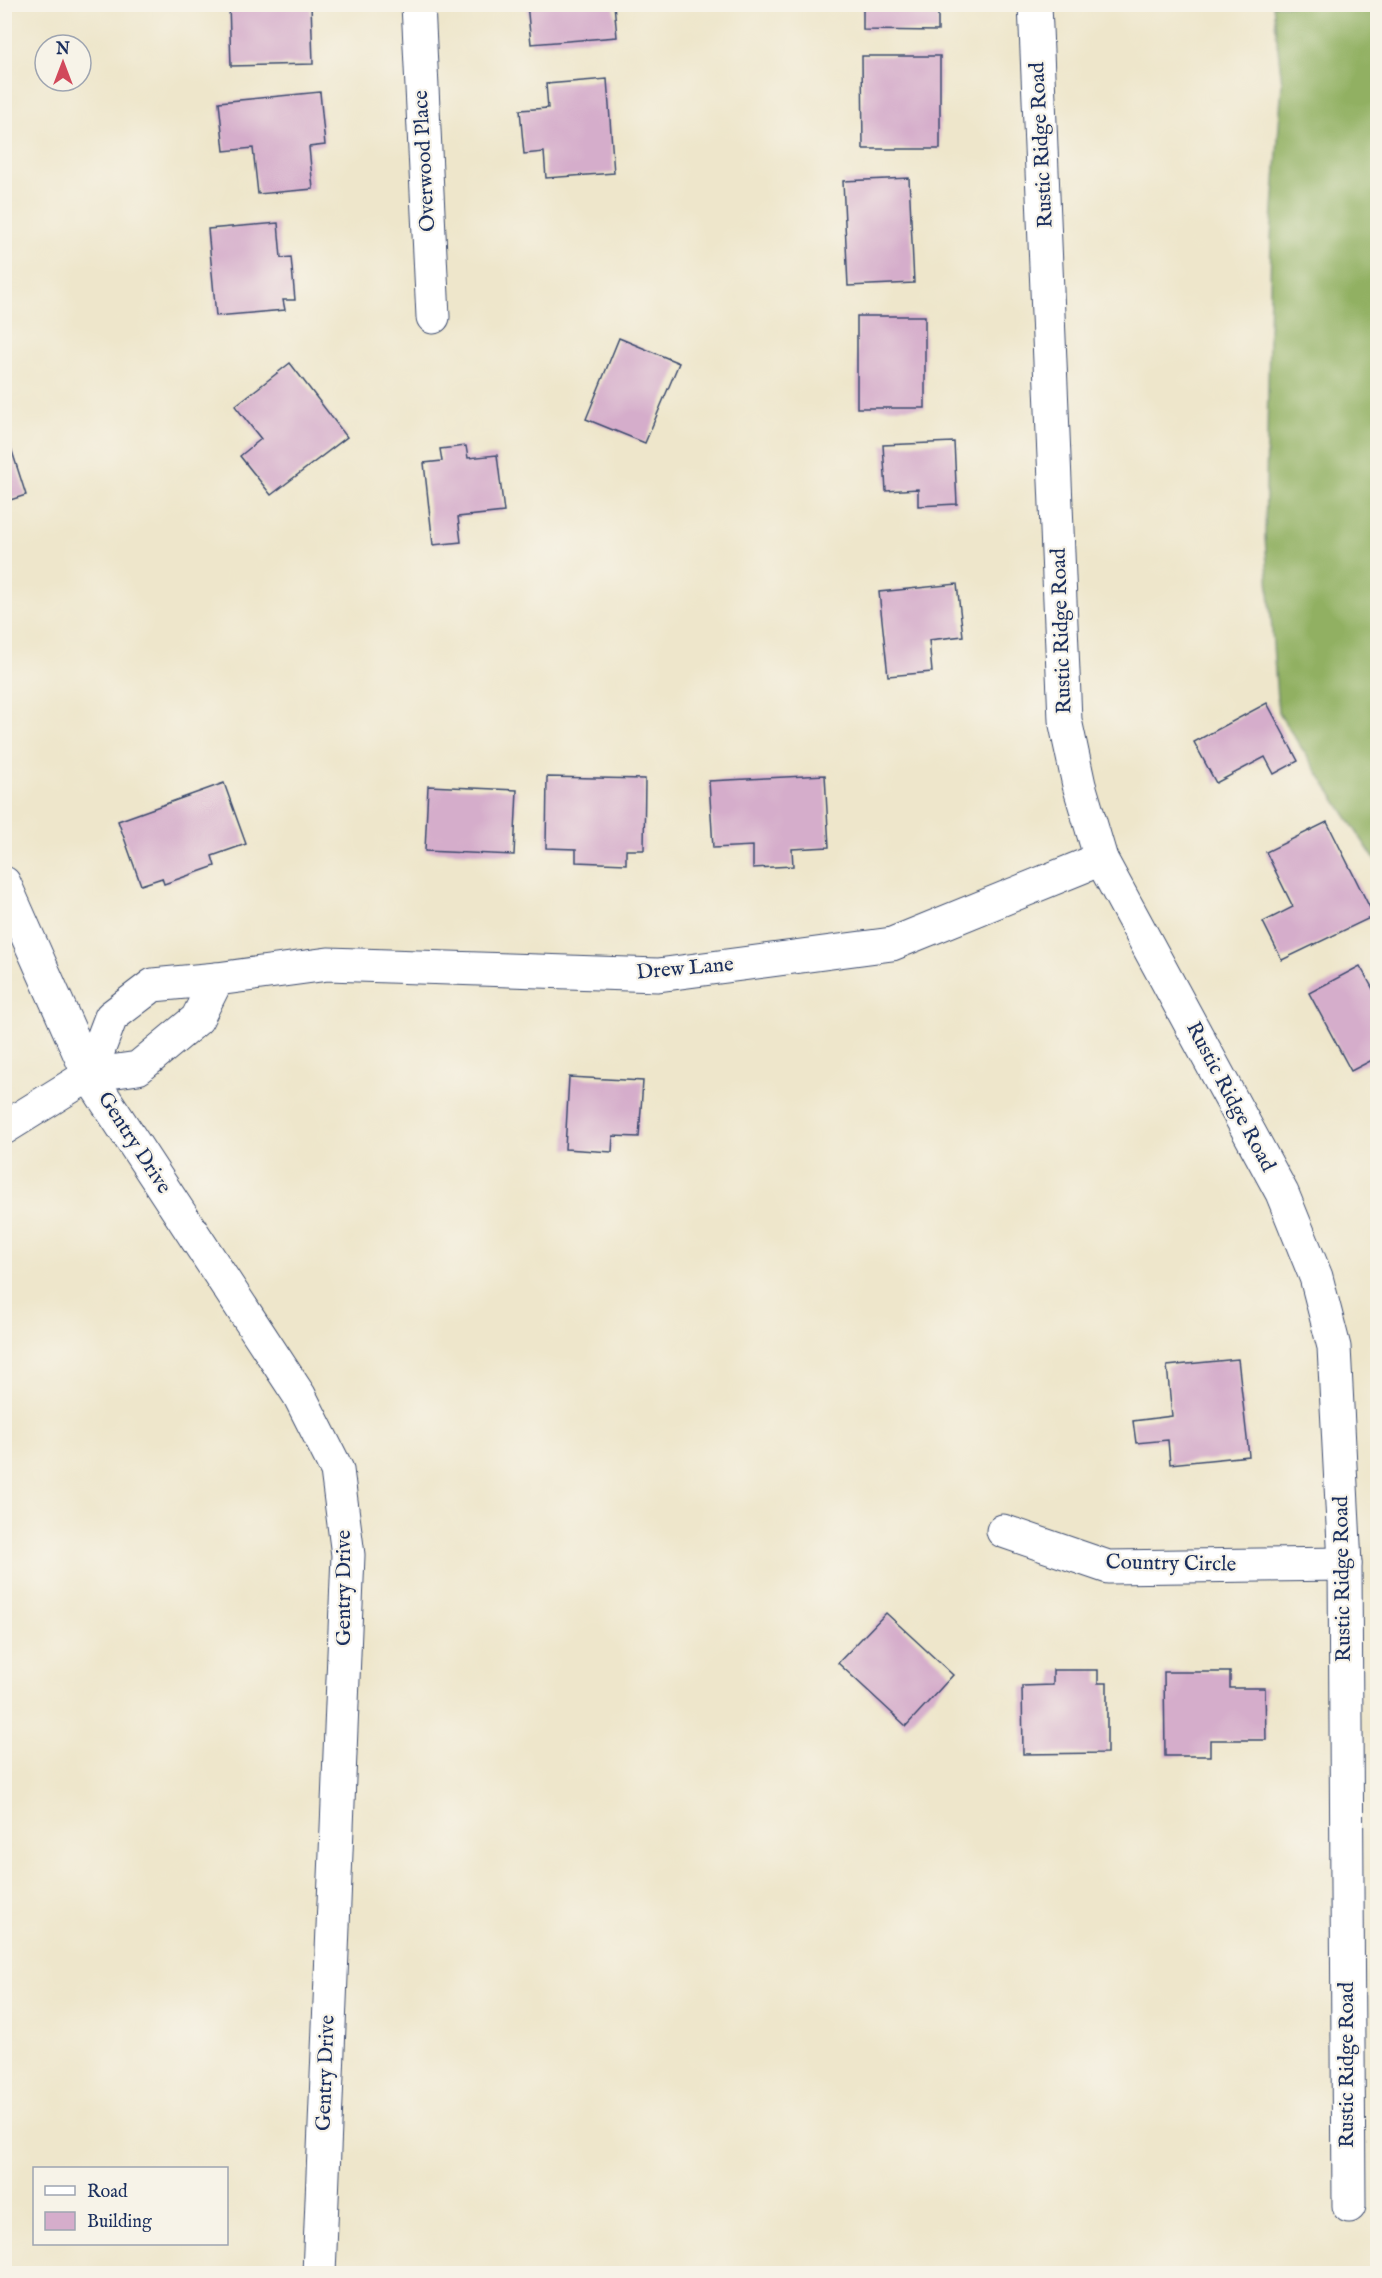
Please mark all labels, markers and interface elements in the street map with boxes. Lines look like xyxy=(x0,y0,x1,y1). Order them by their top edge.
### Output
north arrow xyxy=(33,33,93,93)
text: N xyxy=(55,40,70,60)
street label: Rustic Ridge Road xyxy=(1024,61,1060,229)
street label: Overwood Place xyxy=(408,89,442,232)
street label: Rustic Ridge Road xyxy=(1046,547,1078,715)
street label: Drew Lane xyxy=(635,951,735,987)
street label: Rustic Ridge Road xyxy=(1179,1017,1281,1177)
street label: Gentry Drive xyxy=(91,1087,177,1199)
street label: Rustic Ridge Road xyxy=(1328,1495,1358,1662)
street label: Gentry Drive xyxy=(331,1530,358,1646)
street label: Country Circle xyxy=(1105,1549,1237,1579)
street label: Rustic Ridge Road xyxy=(1334,1981,1361,2148)
street label: Gentry Drive xyxy=(310,2014,342,2132)
legend xyxy=(33,2167,228,2245)
text: Road xyxy=(87,2181,128,2204)
text: Building xyxy=(87,2211,152,2234)

